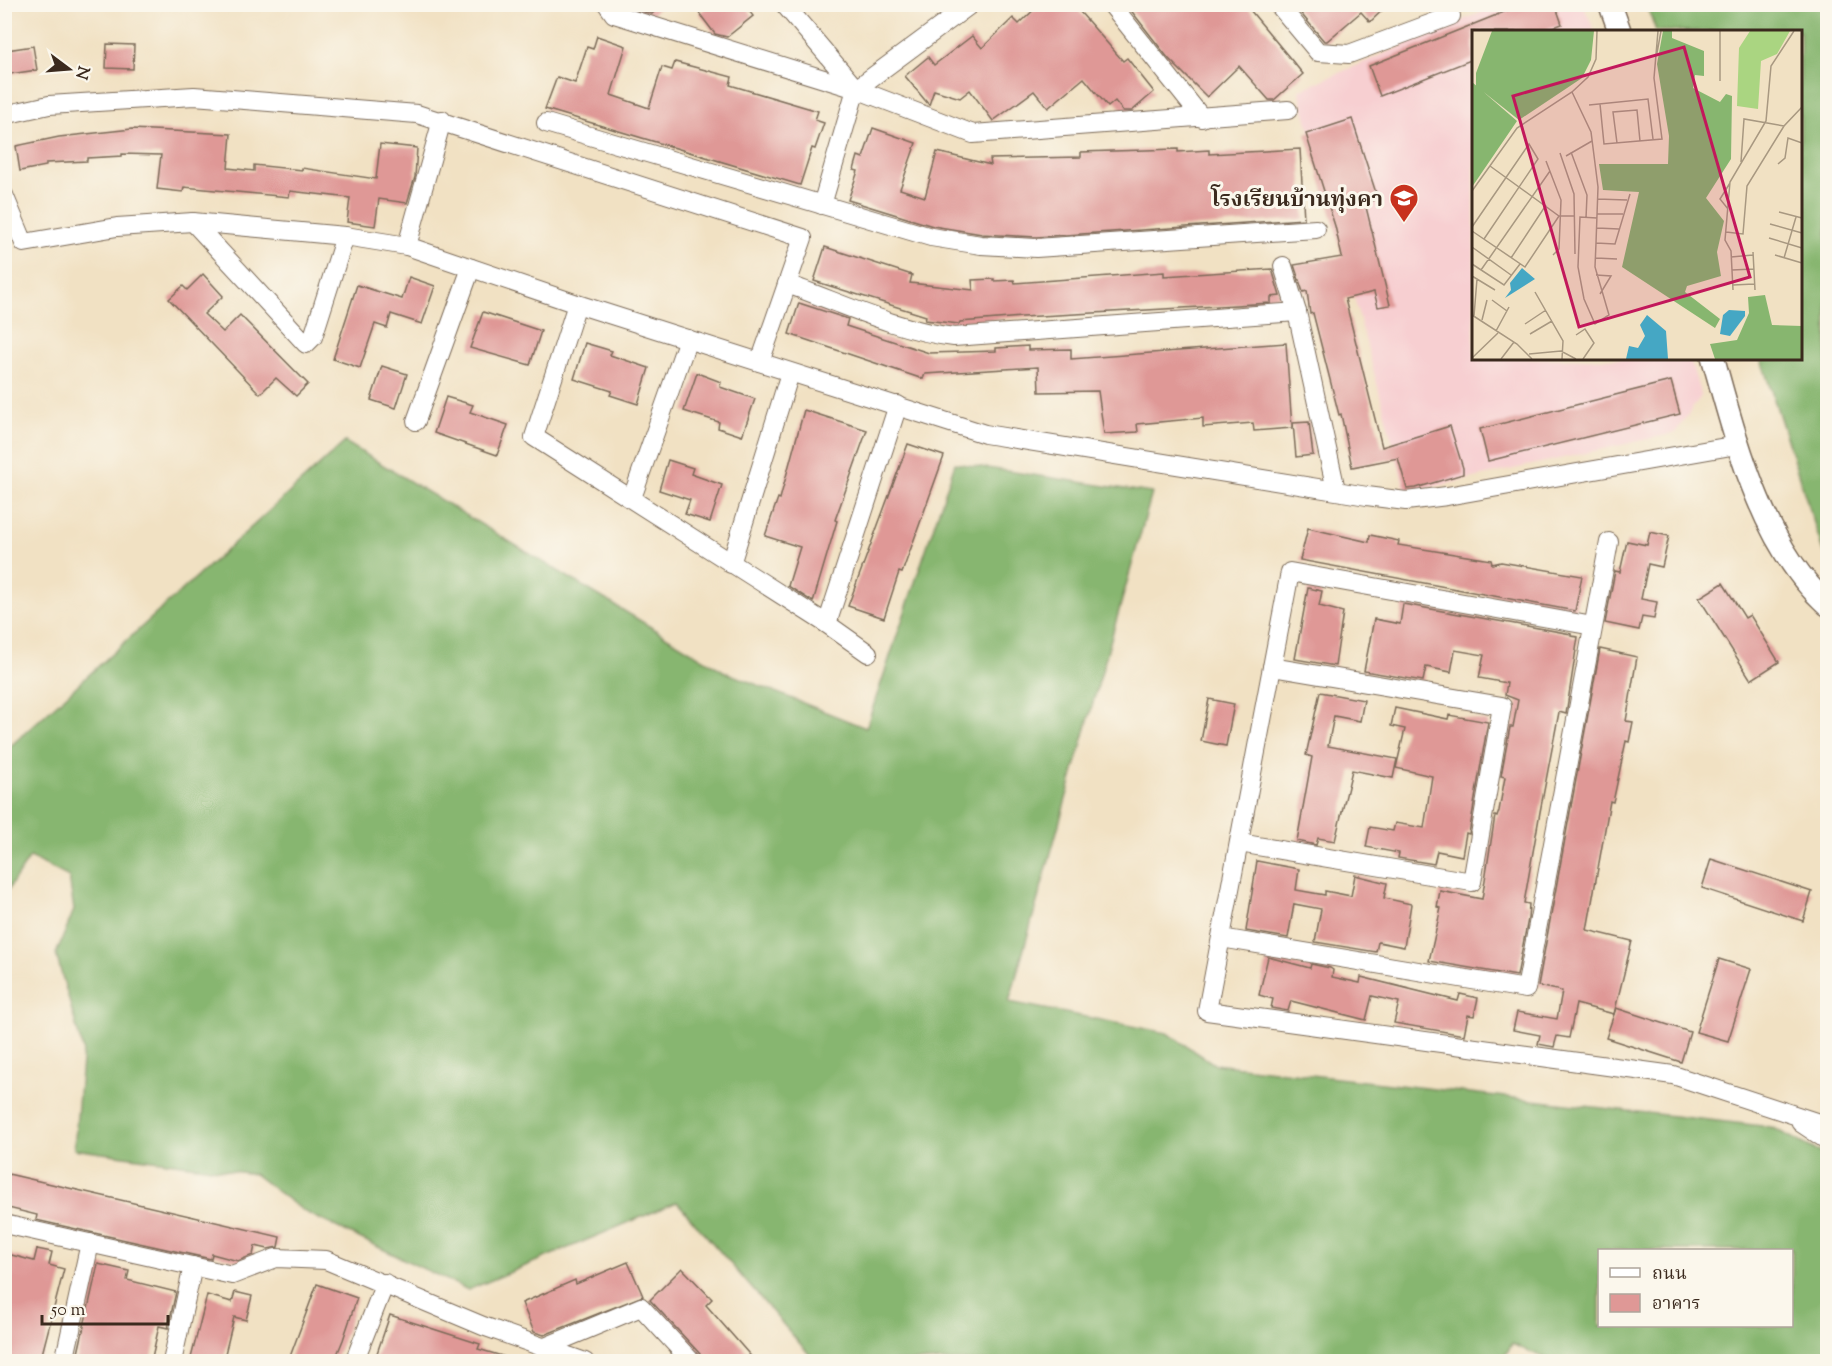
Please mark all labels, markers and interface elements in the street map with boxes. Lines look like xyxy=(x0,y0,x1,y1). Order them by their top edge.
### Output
inset map xyxy=(1472,30,1802,360)
north arrow xyxy=(39,39,99,99)
text: N xyxy=(68,63,94,82)
school or university icon: โรงเรียนบ้านทุ่งคา xyxy=(1388,182,1420,224)
place label: โรงเรียนบ้านทุ่งคา xyxy=(1210,184,1383,217)
legend xyxy=(1598,1249,1793,1327)
text: ถนน xyxy=(1652,1262,1687,1288)
scale bar xyxy=(42,1288,168,1326)
text: อาคาร xyxy=(1652,1292,1701,1318)
text: 50 m xyxy=(50,1298,86,1324)

